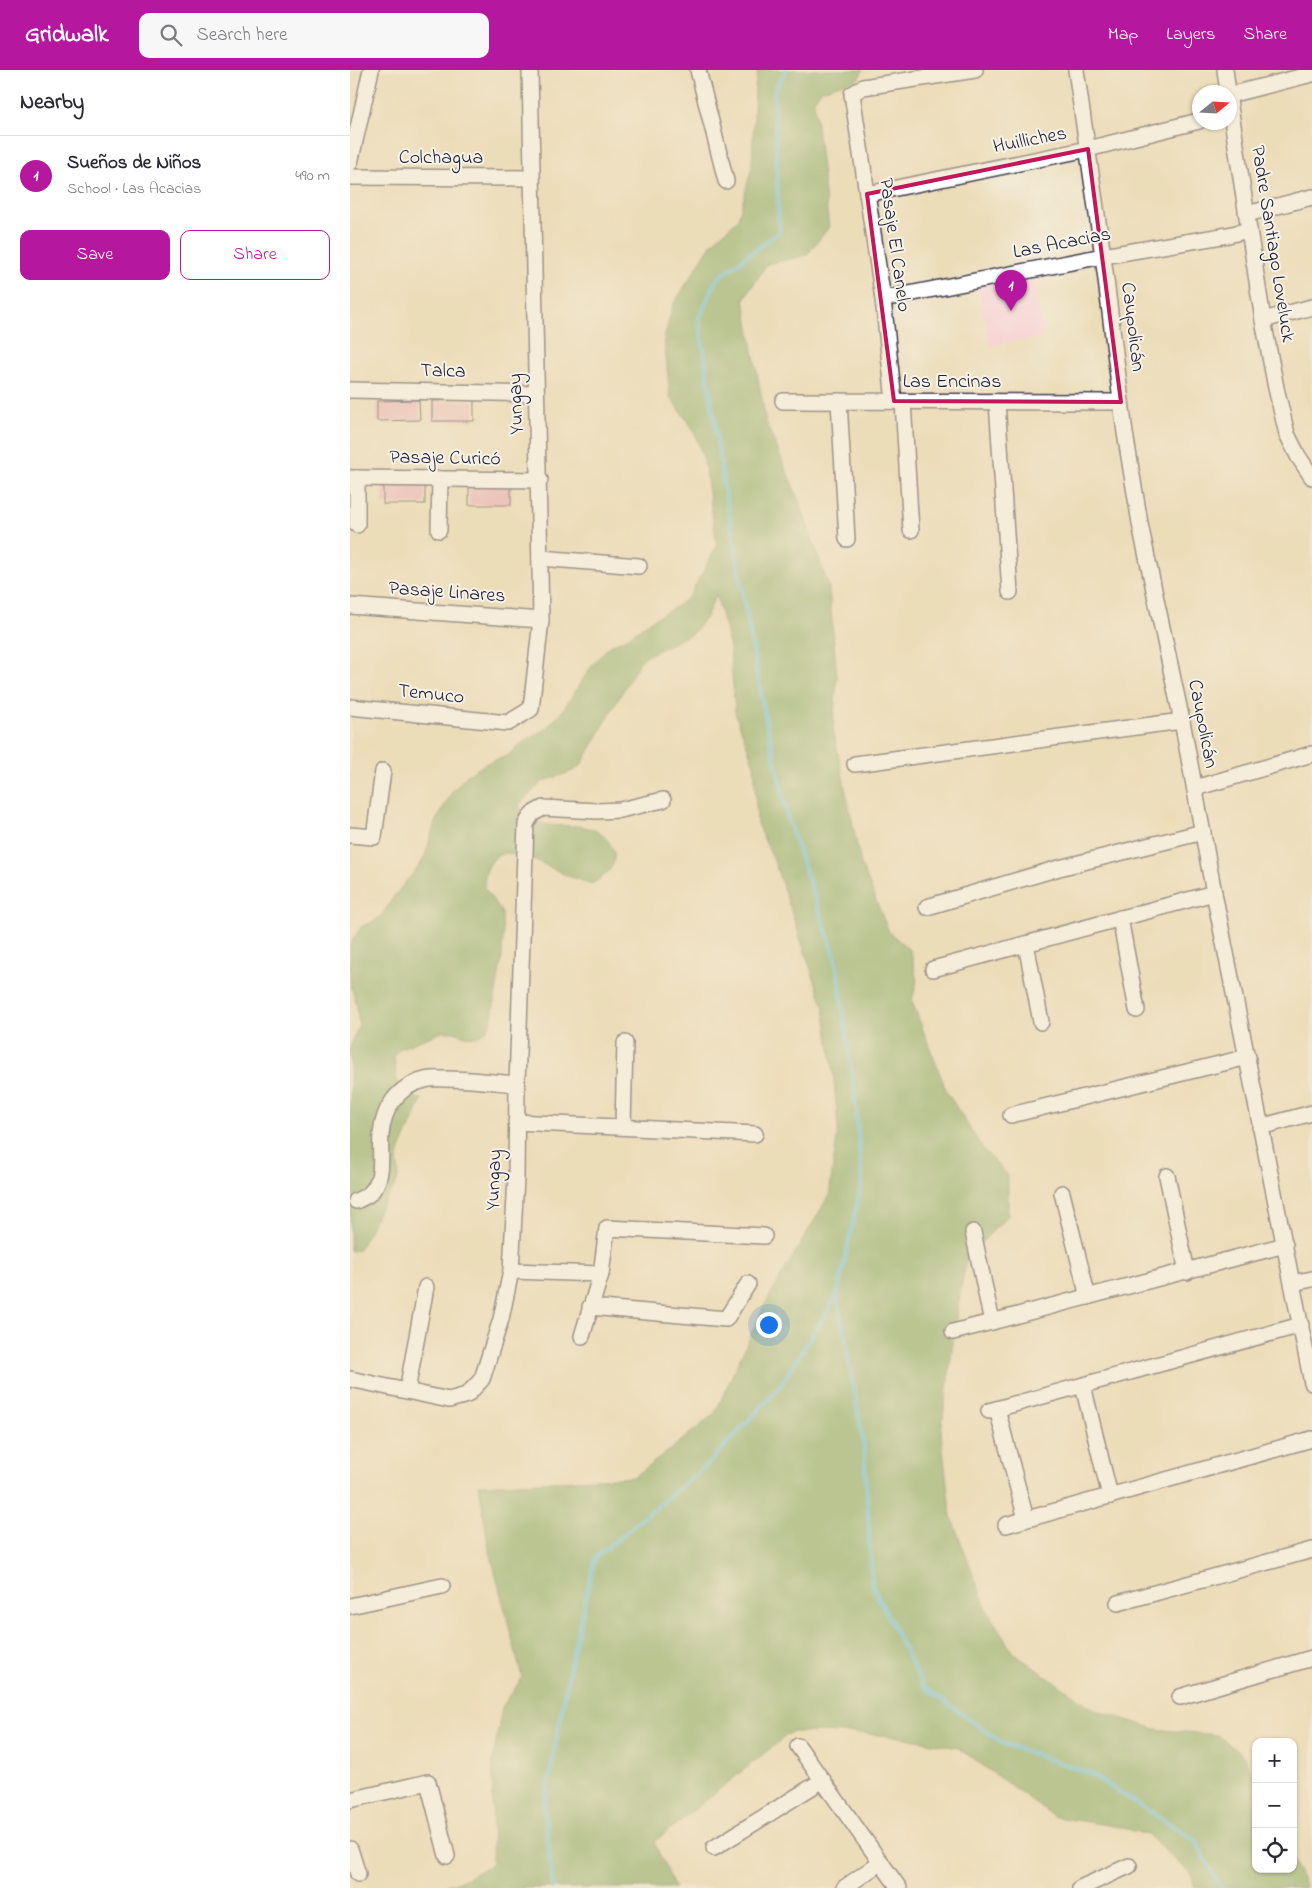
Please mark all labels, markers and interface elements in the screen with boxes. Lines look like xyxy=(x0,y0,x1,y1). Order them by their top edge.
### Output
search box xyxy=(139,13,489,58)
text: Gridwalk xyxy=(25,18,109,53)
icon: search xyxy=(157,21,185,49)
text: Search here xyxy=(197,22,288,49)
text: Map xyxy=(1108,22,1138,48)
text: Layers xyxy=(1166,22,1216,48)
text: Share xyxy=(1244,22,1287,48)
north arrow xyxy=(1192,85,1237,130)
text: Nearby xyxy=(20,88,84,118)
street label: Huilliches xyxy=(991,120,1069,162)
street label: Padre Santiago Loveluck xyxy=(1241,143,1302,345)
street label: Colchagua xyxy=(399,144,483,174)
text: Sueños de Niños xyxy=(67,150,201,177)
text: 1 xyxy=(33,164,39,188)
text: 490 m xyxy=(295,164,330,188)
street label: Pasaje El Canelo xyxy=(870,176,918,314)
text: School · Las Acacias xyxy=(67,177,201,201)
street label: Las Acacias xyxy=(1011,220,1113,268)
button: Save xyxy=(20,230,170,280)
button: Share xyxy=(180,230,330,280)
pin: 1 xyxy=(995,270,1027,311)
street label: Caupolicán xyxy=(1112,281,1152,373)
street label: Talca xyxy=(420,357,466,387)
street label: Las Encinas xyxy=(903,368,1001,397)
street label: Yungay xyxy=(501,373,534,435)
street label: Pasaje Curicó xyxy=(389,444,501,474)
street label: Pasaje Linares xyxy=(388,574,506,612)
street label: Temuco xyxy=(396,677,466,713)
street label: Caupolicán xyxy=(1179,677,1225,771)
street label: Yungay xyxy=(479,1149,512,1211)
your location xyxy=(756,1312,782,1338)
map controls xyxy=(1252,1738,1297,1873)
button: + xyxy=(1252,1738,1297,1783)
button: − xyxy=(1252,1783,1297,1828)
button: locate xyxy=(1252,1828,1297,1873)

